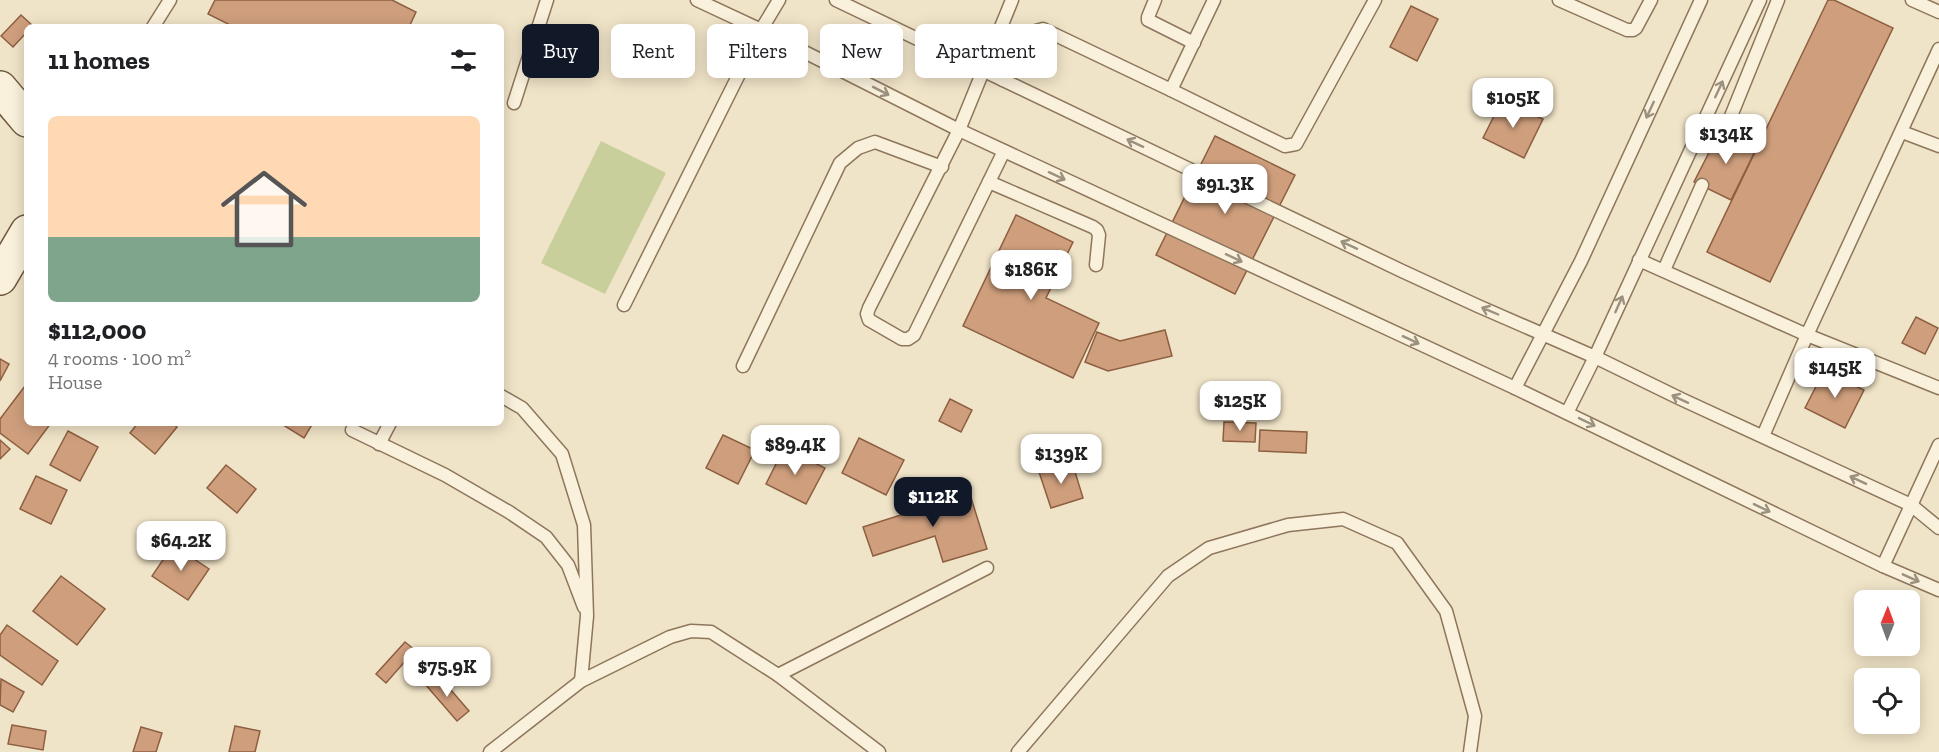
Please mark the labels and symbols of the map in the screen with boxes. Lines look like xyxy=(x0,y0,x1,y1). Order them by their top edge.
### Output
pin: $105K xyxy=(1471,78,1555,129)
one-way arrow xyxy=(1713,80,1725,98)
one-way arrow xyxy=(872,86,890,97)
one-way arrow xyxy=(1644,101,1655,119)
pin: $134K xyxy=(1684,114,1768,165)
one-way arrow xyxy=(1127,137,1145,149)
pin: $91.3K xyxy=(1176,164,1274,215)
one-way arrow xyxy=(1047,170,1065,182)
one-way arrow xyxy=(1341,239,1359,251)
pin: $186K xyxy=(989,250,1073,301)
one-way arrow xyxy=(1224,252,1242,264)
one-way arrow xyxy=(1614,295,1625,313)
one-way arrow xyxy=(1481,305,1499,316)
one-way arrow xyxy=(1401,334,1419,346)
pin: $145K xyxy=(1793,348,1877,399)
pin: $125K xyxy=(1198,381,1282,432)
one-way arrow xyxy=(1672,392,1690,404)
one-way arrow xyxy=(1577,417,1595,429)
pin: $89.4K xyxy=(746,425,844,476)
pin: $139K xyxy=(1019,434,1103,485)
one-way arrow xyxy=(1849,474,1867,486)
pin: $112K xyxy=(891,477,975,528)
one-way arrow xyxy=(1753,502,1771,514)
pin: $64.2K xyxy=(132,521,230,572)
one-way arrow xyxy=(1901,573,1919,584)
north arrow xyxy=(1854,590,1920,656)
pin: $75.9K xyxy=(398,647,496,698)

